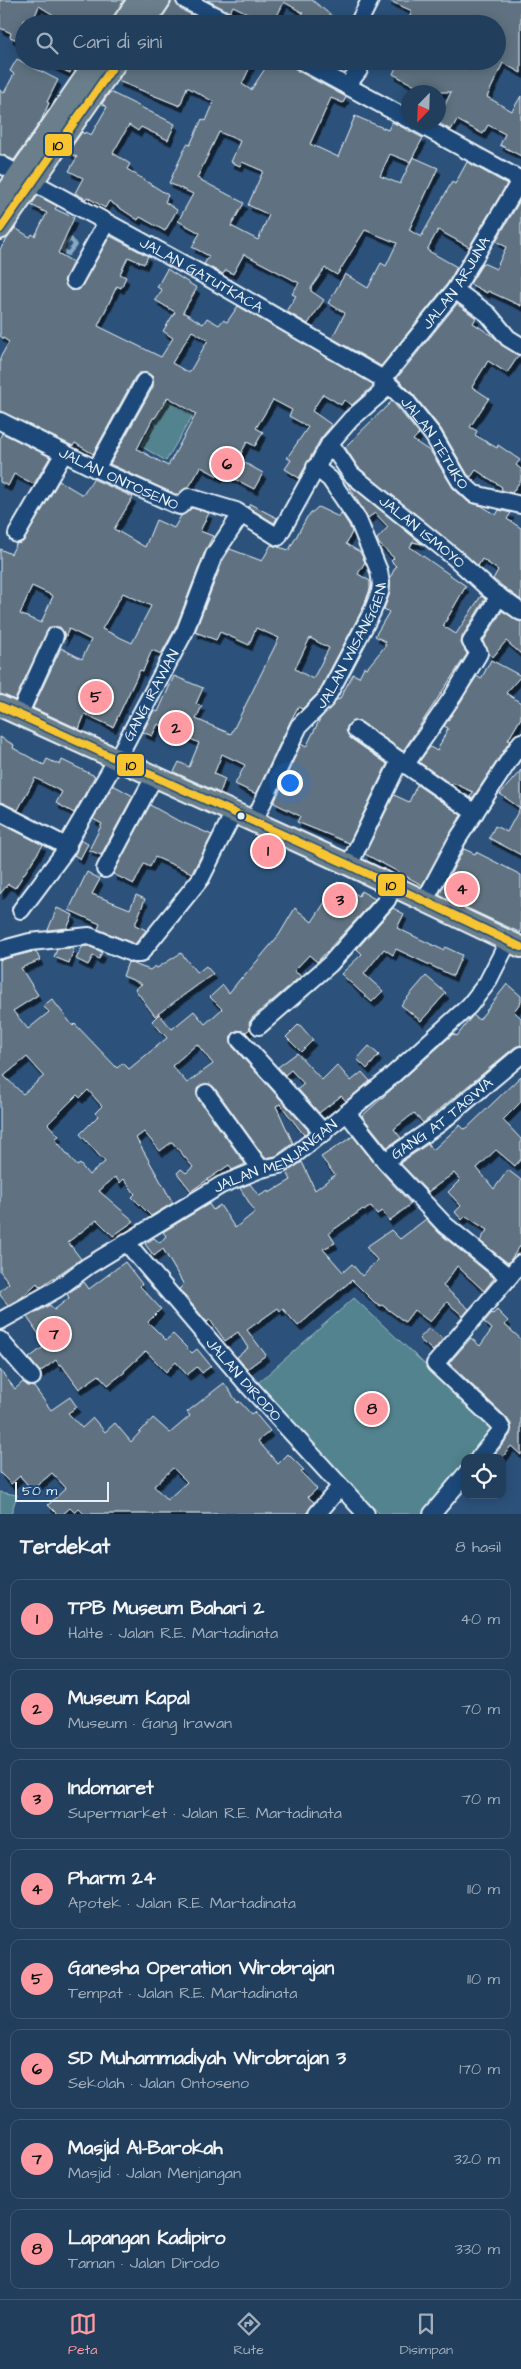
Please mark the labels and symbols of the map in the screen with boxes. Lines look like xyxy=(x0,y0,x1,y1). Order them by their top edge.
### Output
north arrow xyxy=(401,85,446,130)
line badge: 10 xyxy=(44,133,73,157)
text: 10 xyxy=(53,136,63,156)
street label: JALAN GATUTKACA xyxy=(136,232,268,319)
street label: JALAN ARJUNA xyxy=(417,232,496,334)
street label: JALAN TETUKO xyxy=(395,392,473,495)
street label: JALAN ONTOSENO xyxy=(55,442,182,516)
pin: 6 xyxy=(211,445,243,483)
street label: JALAN ISMOYO xyxy=(374,491,470,573)
street label: JALAN WISANGGENI xyxy=(312,581,392,714)
street label: GANG IRAWAN xyxy=(118,646,184,745)
pin: 5 xyxy=(80,678,112,716)
pin: 2 xyxy=(160,709,192,747)
line badge: 10 xyxy=(116,753,145,777)
text: 10 xyxy=(126,756,136,776)
your location xyxy=(277,770,303,796)
unlabelled marker xyxy=(236,811,246,821)
pin: 1 xyxy=(252,832,284,870)
pin: 4 xyxy=(446,870,478,908)
line badge: 10 xyxy=(377,873,406,897)
text: 10 xyxy=(386,876,396,896)
pin: 3 xyxy=(324,881,356,919)
street label: GANG AT TAQWA xyxy=(387,1073,498,1165)
street label: JALAN MENJANGAN xyxy=(209,1114,342,1198)
pin: 7 xyxy=(38,1315,70,1353)
street label: JALAN DIRODO xyxy=(201,1333,286,1426)
pin: 8 xyxy=(356,1390,388,1428)
scale bar xyxy=(15,1479,109,1502)

